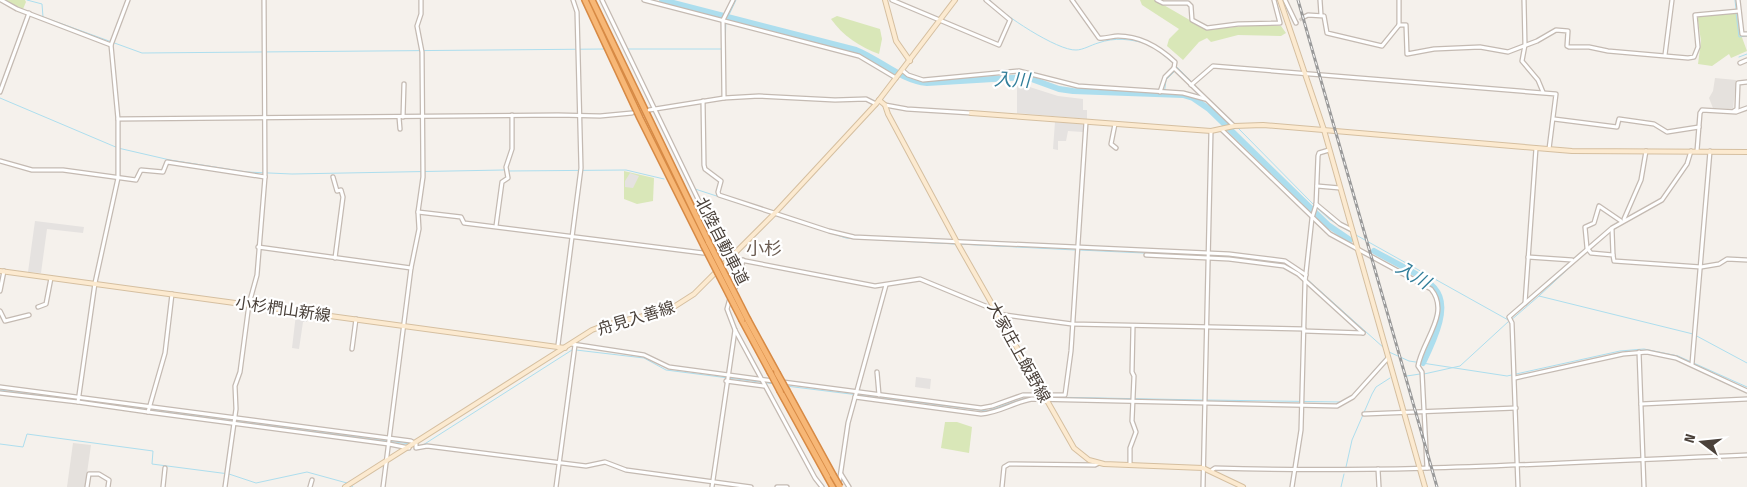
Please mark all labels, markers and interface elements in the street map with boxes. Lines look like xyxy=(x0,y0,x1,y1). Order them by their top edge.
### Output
water label: 入川 xyxy=(994,68,1032,92)
street label: 北陸自動車道 xyxy=(692,194,752,288)
district label: 小杉 xyxy=(746,238,782,260)
water label: 入川 xyxy=(1392,256,1436,295)
street label: 小杉椚山新線 xyxy=(234,293,332,325)
street label: 舟見入善線 xyxy=(595,297,677,339)
street label: 大家庄上飯野線 xyxy=(984,298,1054,406)
north arrow xyxy=(1677,417,1727,467)
text: N xyxy=(1681,432,1699,445)

